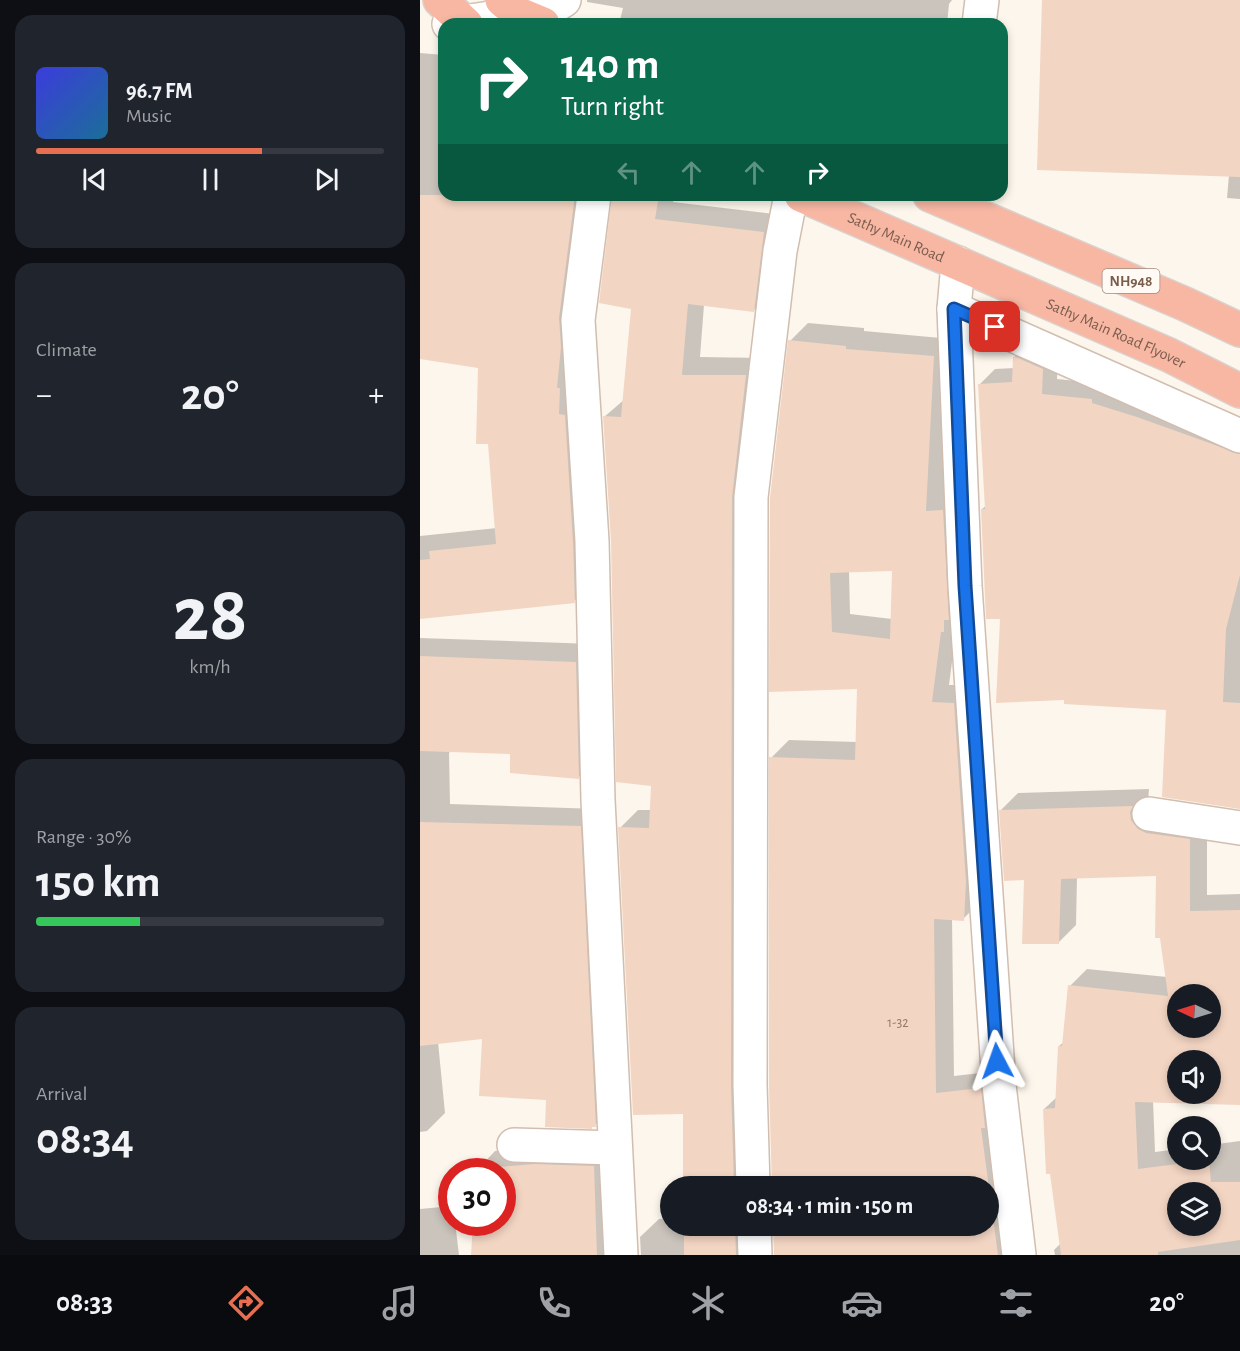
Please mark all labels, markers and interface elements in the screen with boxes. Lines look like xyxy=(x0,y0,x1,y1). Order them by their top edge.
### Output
icon: right xyxy=(462,42,540,120)
text: 140 m xyxy=(561,44,659,86)
text: 96.7 FM xyxy=(126,80,192,102)
text: Turn right xyxy=(561,93,664,120)
text: Music xyxy=(126,106,172,126)
icon: left xyxy=(612,156,645,189)
icon: ahead xyxy=(675,156,708,189)
icon: ahead xyxy=(738,156,771,189)
icon: right xyxy=(801,156,834,189)
icon: previous xyxy=(78,163,111,196)
icon: pause xyxy=(194,163,227,196)
icon: next xyxy=(310,163,343,196)
street label: Sathy Main Road xyxy=(845,209,947,265)
road number: NH948 xyxy=(1102,269,1160,293)
street label: Sathy Main Road Flyover xyxy=(1044,296,1189,372)
pin xyxy=(969,301,1020,352)
icon: arrive xyxy=(978,310,1011,343)
text: Climate xyxy=(36,340,97,360)
text: 20° xyxy=(181,373,239,418)
text: − xyxy=(36,379,52,412)
text: + xyxy=(368,379,384,412)
text: 28 xyxy=(172,577,248,655)
text: km/h xyxy=(189,657,231,677)
text: Range · 30% xyxy=(36,827,131,847)
text: 150 km xyxy=(36,860,160,905)
north arrow xyxy=(1167,984,1221,1038)
map controls xyxy=(1167,984,1221,1236)
house number: 1-32 xyxy=(887,1016,909,1030)
position arrow xyxy=(965,1029,1029,1093)
button: sound xyxy=(1167,1050,1221,1104)
text: Arrival xyxy=(36,1084,87,1104)
button: search xyxy=(1167,1116,1221,1170)
text: 08:34 xyxy=(36,1117,134,1162)
speed limit sign: 30 xyxy=(438,1158,516,1236)
button: layers xyxy=(1167,1182,1221,1236)
text: 08:34 · 1 min · 150 m xyxy=(746,1195,913,1217)
icon: directions xyxy=(225,1282,267,1324)
icon: music xyxy=(379,1282,421,1324)
icon: phone xyxy=(533,1282,575,1324)
icon: climate xyxy=(687,1282,729,1324)
icon: car xyxy=(841,1282,883,1324)
icon: filters xyxy=(995,1282,1037,1324)
text: 08:33 xyxy=(56,1289,113,1316)
text: 20° xyxy=(1149,1289,1184,1316)

